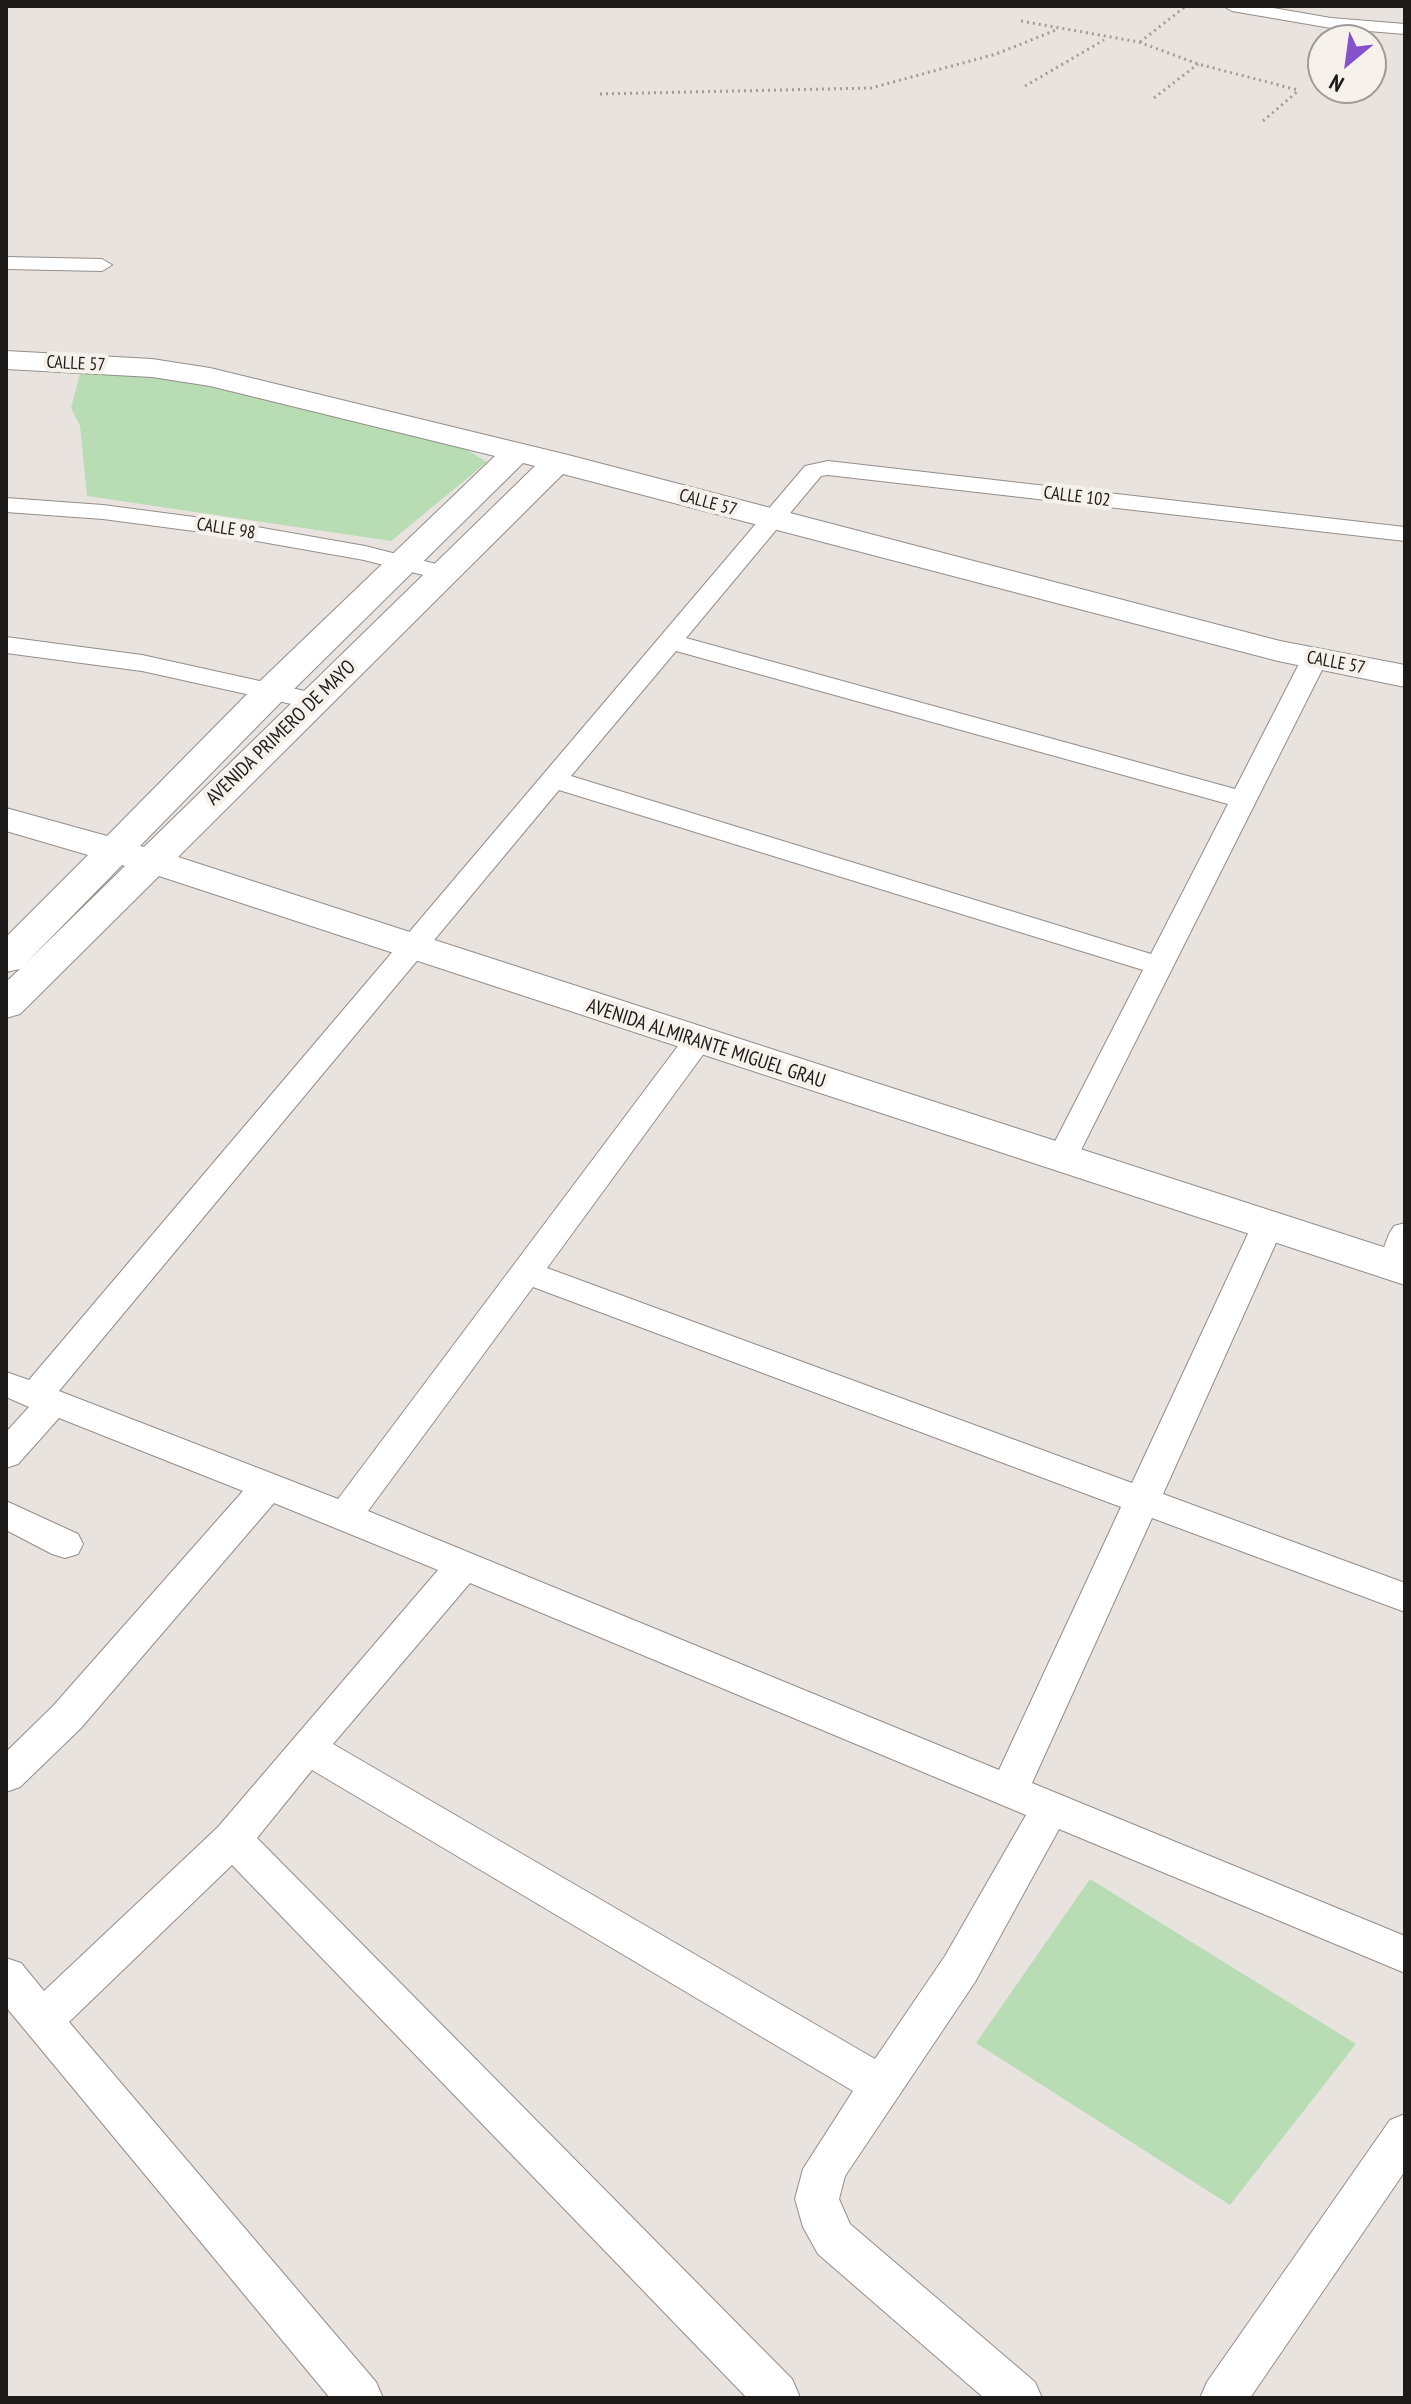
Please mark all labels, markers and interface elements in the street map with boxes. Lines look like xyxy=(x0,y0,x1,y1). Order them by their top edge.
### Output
north arrow xyxy=(1307,24,1387,104)
text: N xyxy=(1324,68,1348,98)
street label: CALLE 57 xyxy=(46,352,106,376)
street label: CALLE 102 xyxy=(1042,482,1112,512)
street label: CALLE 57 xyxy=(677,485,739,521)
street label: CALLE 98 xyxy=(195,514,257,544)
street label: CALLE 57 xyxy=(1305,647,1367,679)
street label: AVENIDA PRIMERO DE MAYO xyxy=(201,655,361,811)
street label: AVENIDA ALMIRANTE MIGUEL GRAU xyxy=(584,994,828,1094)

